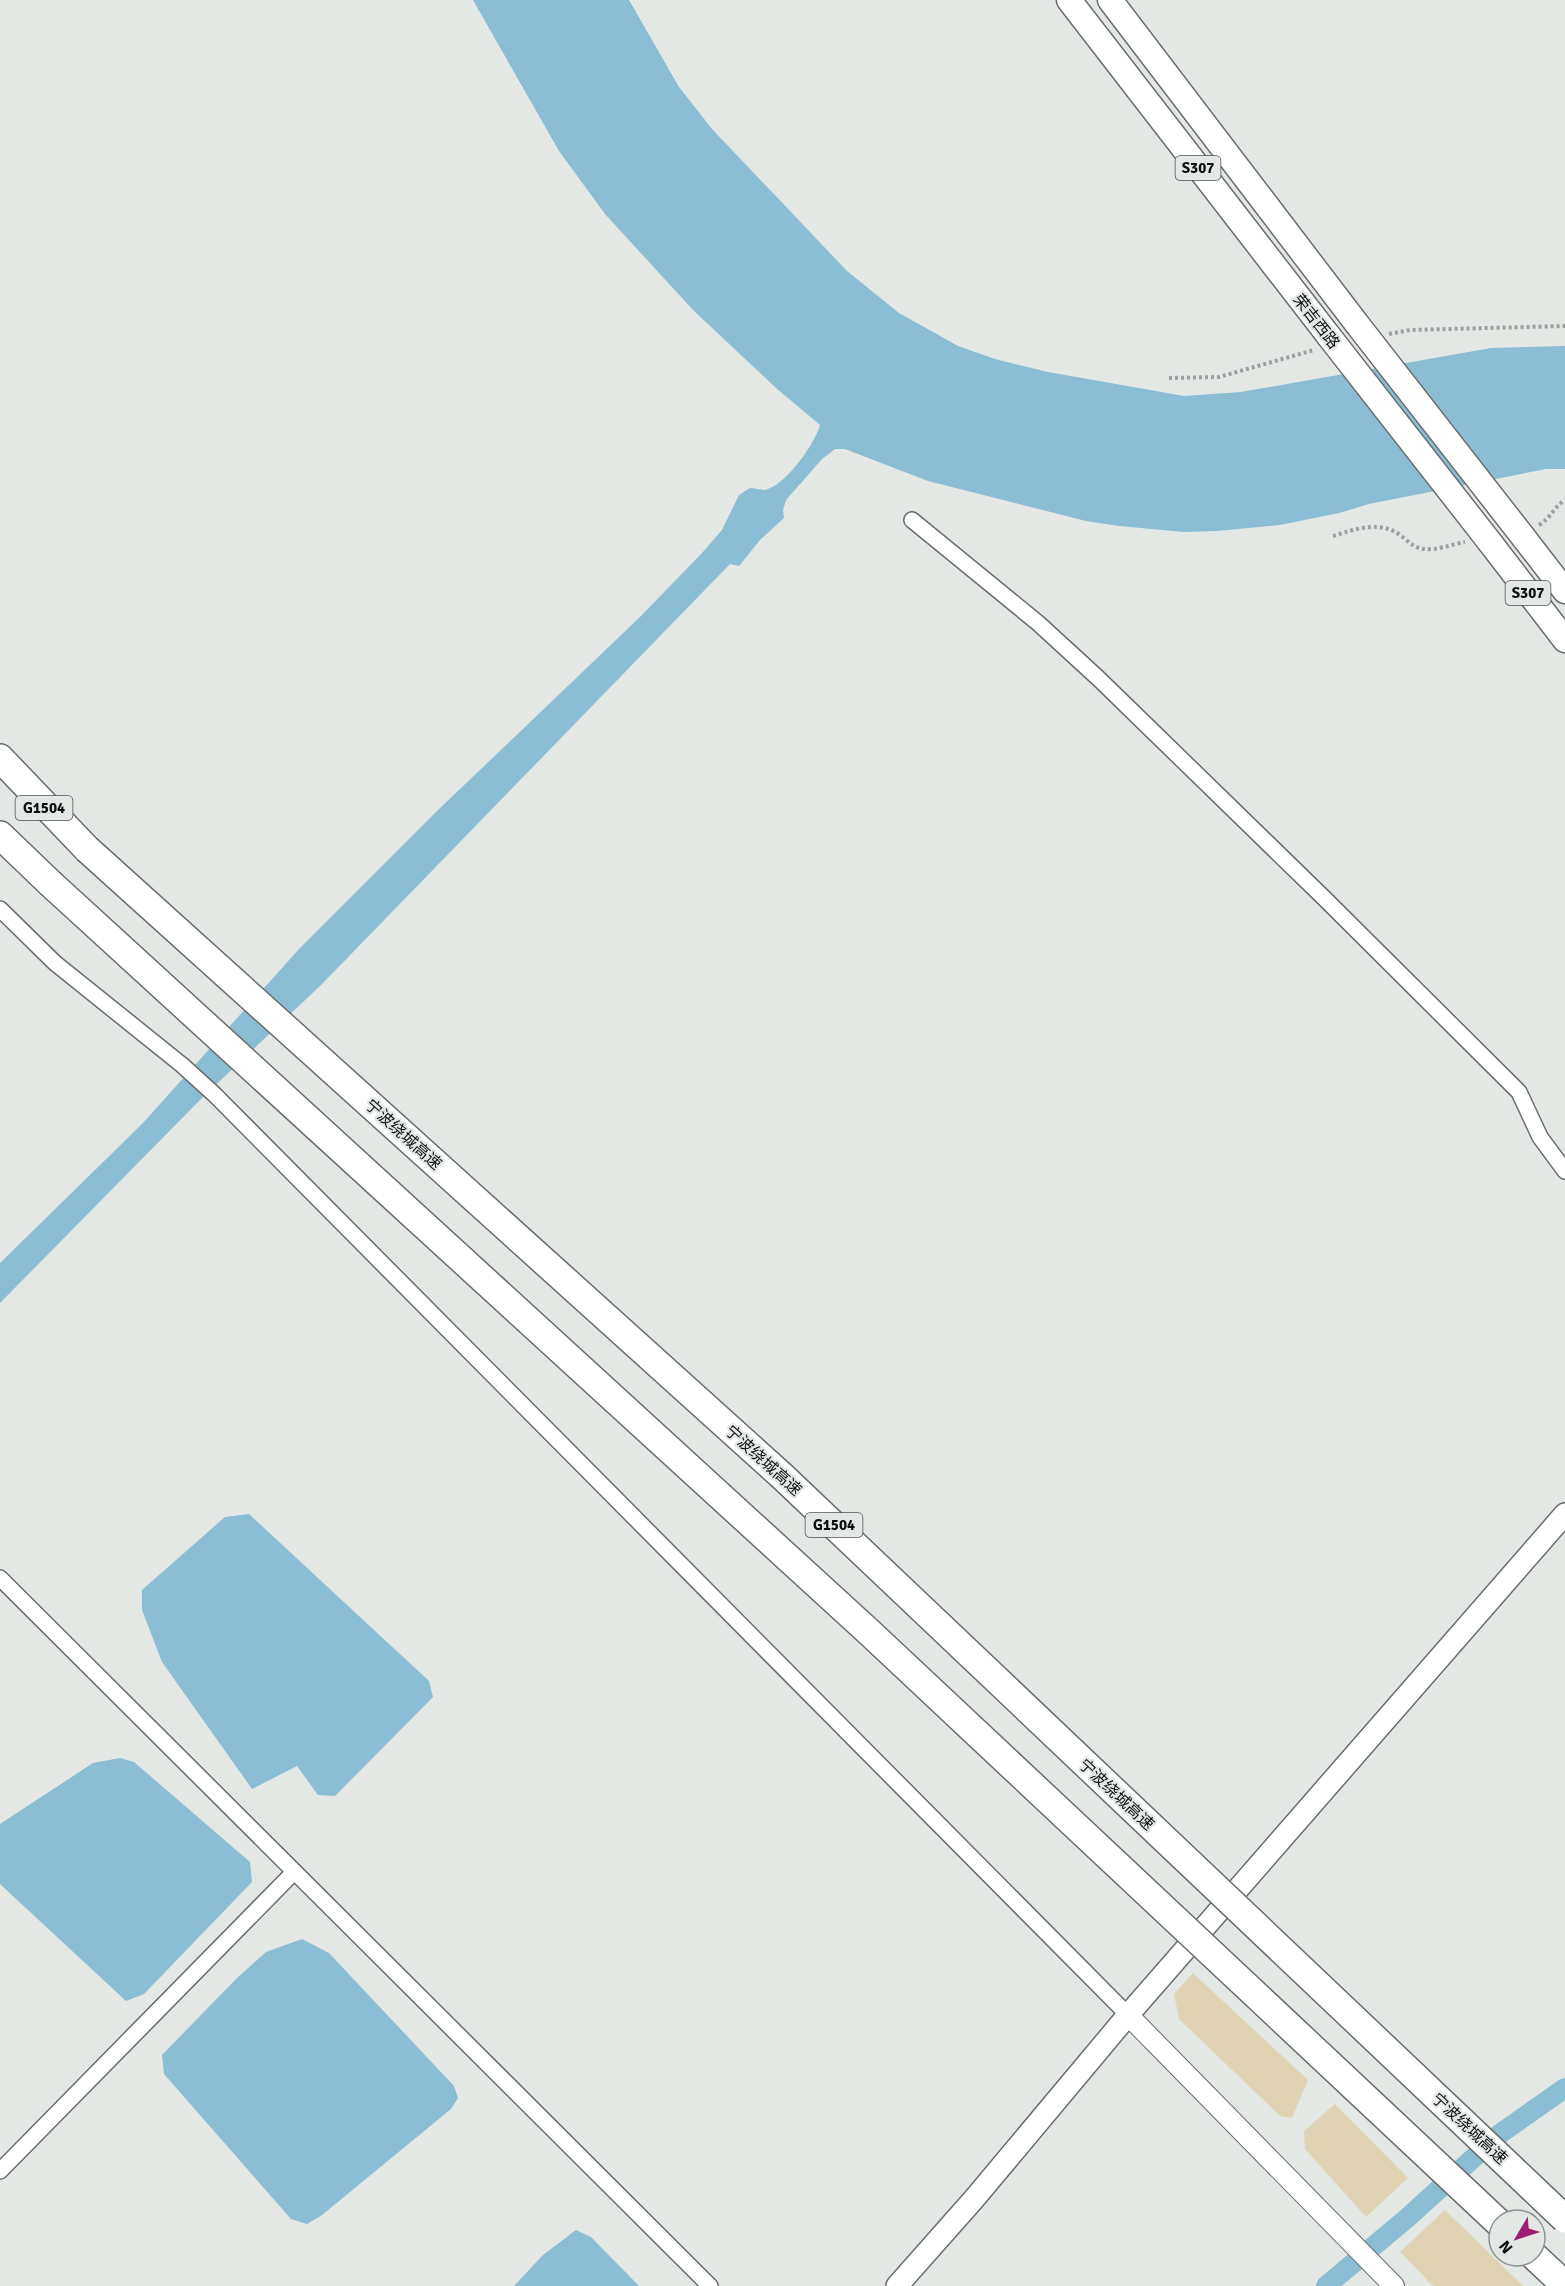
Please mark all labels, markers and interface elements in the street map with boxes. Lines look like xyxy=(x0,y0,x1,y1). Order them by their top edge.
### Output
road number: S307 xyxy=(1176,156,1220,180)
street label: 荣吉西路 xyxy=(1289,290,1344,353)
road number: S307 xyxy=(1506,581,1550,605)
road number: G1504 xyxy=(15,796,72,820)
street label: 宁波绕城高速 xyxy=(361,1095,446,1174)
street label: 宁波绕城高速 xyxy=(721,1421,806,1500)
road number: G1504 xyxy=(806,1513,862,1537)
street label: 宁波绕城高速 xyxy=(1074,1755,1158,1835)
street label: 宁波绕城高速 xyxy=(1427,2089,1511,2169)
north arrow xyxy=(1487,2208,1547,2268)
text: N xyxy=(1495,2236,1517,2257)

